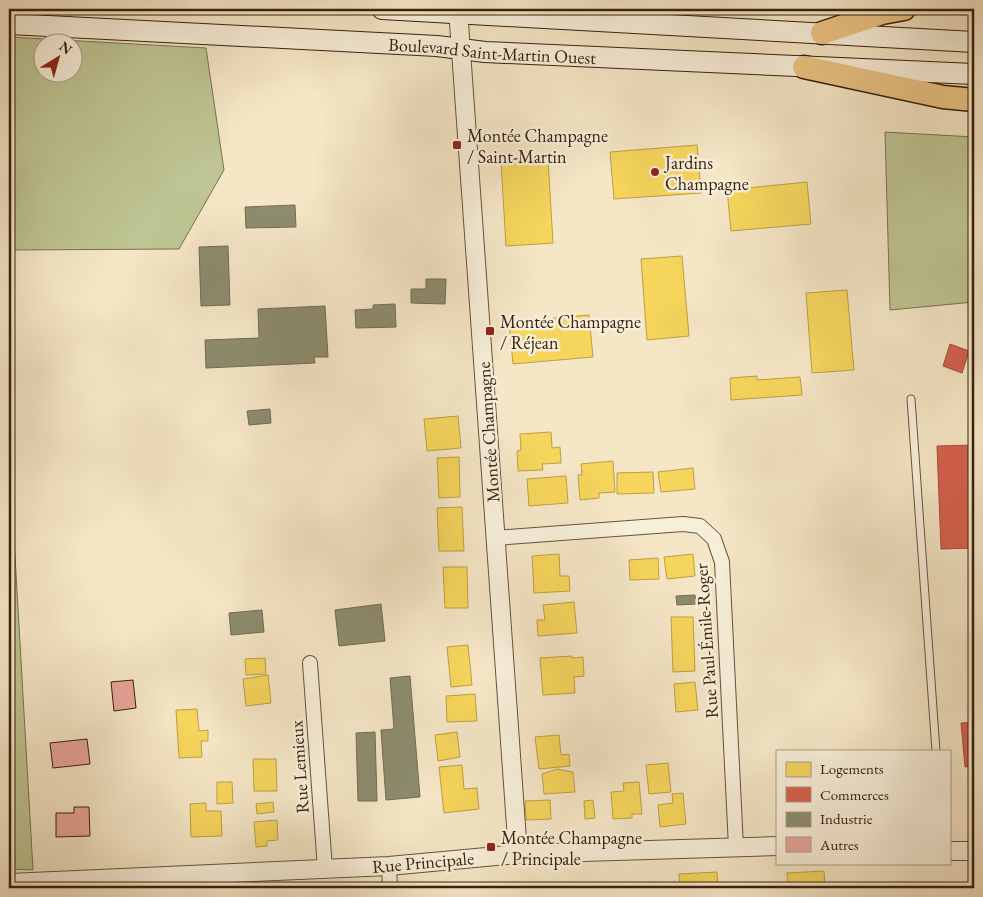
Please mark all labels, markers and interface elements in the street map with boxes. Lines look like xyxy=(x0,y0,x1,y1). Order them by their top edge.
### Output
north arrow xyxy=(32,32,82,82)
street label: Boulevard Saint-Martin Ouest xyxy=(388,32,597,68)
text: N xyxy=(56,37,76,59)
place label: Montée Champagne / Saint-Martin xyxy=(467,124,608,168)
marker: Montée Champagne / Saint-Martin xyxy=(451,139,463,151)
place label: Jardins Champagne xyxy=(663,151,749,195)
marker: Jardins Champagne xyxy=(649,166,661,178)
place label: Montée Champagne / Réjean xyxy=(500,310,641,354)
marker: Montée Champagne / Réjean xyxy=(484,325,496,337)
street label: Montée Champagne xyxy=(472,361,504,503)
street label: Rue Paul-Émile-Roger xyxy=(689,563,723,719)
street label: Rue Lemieux xyxy=(284,719,314,814)
legend xyxy=(776,750,950,864)
text: Logements xyxy=(820,759,884,778)
text: Commerces xyxy=(820,785,889,804)
text: Industrie xyxy=(820,809,873,828)
place label: Montée Champagne / Principale xyxy=(501,826,642,870)
text: Autres xyxy=(819,835,859,854)
marker: Montée Champagne / Principale xyxy=(485,841,497,853)
street label: Rue Principale xyxy=(371,846,475,878)

